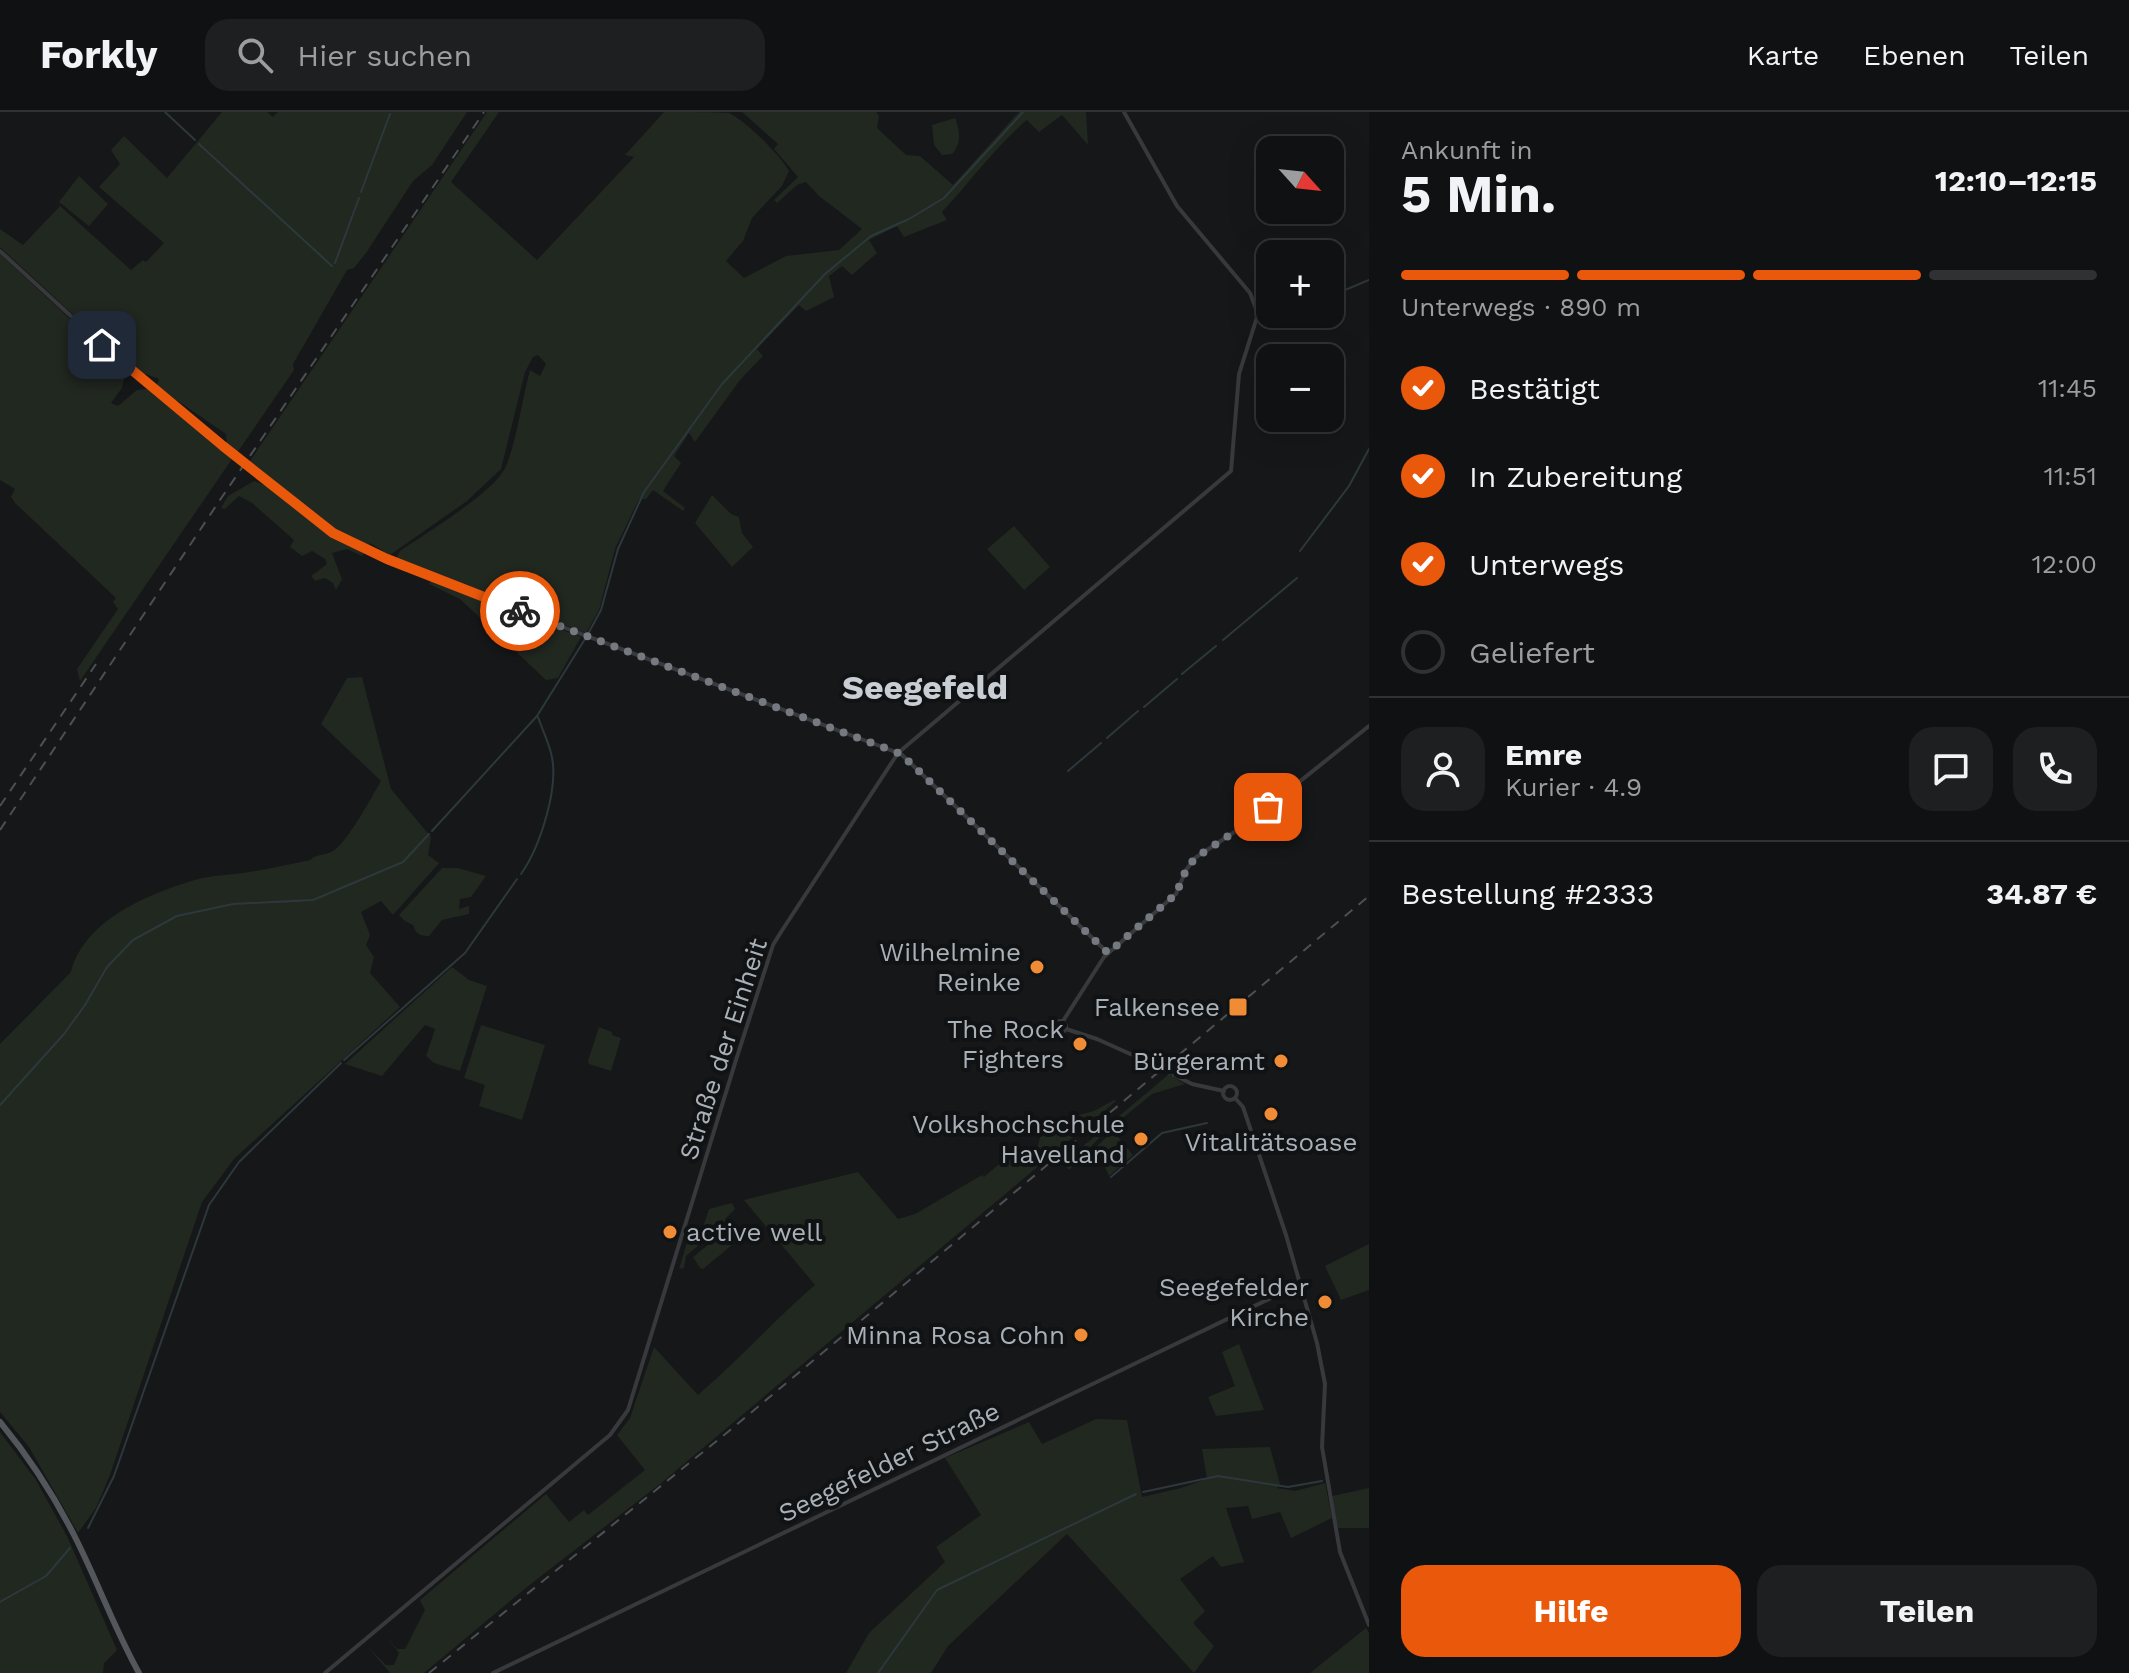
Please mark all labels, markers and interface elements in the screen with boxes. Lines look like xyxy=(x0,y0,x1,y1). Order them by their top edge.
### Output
search box xyxy=(205,19,765,91)
text: Forkly xyxy=(40,33,157,77)
icon: search xyxy=(233,33,277,77)
text: Hier suchen xyxy=(297,38,472,73)
text: Karte xyxy=(1747,39,1819,72)
text: Ebenen xyxy=(1863,39,1966,72)
text: Teilen xyxy=(2010,39,2089,72)
text: Ankunft in xyxy=(1401,135,1533,165)
north arrow xyxy=(1256,136,1344,224)
map controls xyxy=(1256,136,1344,432)
text: 12:10–12:15 xyxy=(1935,163,2097,198)
text: 5 Min. xyxy=(1401,164,1556,225)
button: + xyxy=(1256,240,1344,328)
text: Unterwegs · 890 m xyxy=(1401,292,1641,322)
pin xyxy=(68,311,136,379)
icon: home xyxy=(80,323,124,367)
button: − xyxy=(1256,344,1344,432)
icon: check xyxy=(1401,366,1445,410)
text: Bestätigt xyxy=(1469,371,1600,406)
text: 11:45 xyxy=(2038,373,2097,403)
icon: check xyxy=(1401,454,1445,498)
text: In Zubereitung xyxy=(1469,459,1682,494)
text: 11:51 xyxy=(2044,461,2097,491)
icon: check xyxy=(1401,542,1445,586)
text: Unterwegs xyxy=(1469,547,1624,582)
text: 12:00 xyxy=(2032,549,2097,579)
courier xyxy=(480,571,560,651)
icon: bike xyxy=(498,589,542,633)
text: Geliefert xyxy=(1469,635,1595,670)
district label: Seegefeld xyxy=(842,667,1008,707)
button: person xyxy=(1401,727,1485,811)
button: chat xyxy=(1909,727,1993,811)
button: phone xyxy=(2013,727,2097,811)
text: Emre xyxy=(1505,737,1582,772)
text: Kurier · 4.9 xyxy=(1505,772,1642,802)
pin xyxy=(1234,773,1302,841)
icon: bag xyxy=(1246,785,1290,829)
text: Bestellung #2333 xyxy=(1401,876,1654,911)
text: 34.87 € xyxy=(1986,876,2097,911)
street label: Straße der Einheit xyxy=(673,934,773,1164)
place label: Wilhelmine Reinke xyxy=(879,937,1021,997)
marker: Wilhelmine Reinke xyxy=(1028,958,1046,976)
place label: Falkensee xyxy=(1094,992,1220,1022)
marker: Falkensee xyxy=(1227,996,1249,1018)
place label: The Rock Fighters xyxy=(947,1014,1064,1074)
marker: The Rock Fighters xyxy=(1071,1035,1089,1053)
place label: Bürgeramt xyxy=(1133,1046,1265,1076)
marker: Bürgeramt xyxy=(1272,1052,1290,1070)
marker: Vitalitätsoase xyxy=(1262,1105,1280,1123)
place label: Volkshochschule Havelland xyxy=(912,1109,1125,1169)
place label: Vitalitätsoase xyxy=(1185,1127,1357,1157)
marker: Volkshochschule Havelland xyxy=(1132,1130,1150,1148)
place label: active well xyxy=(686,1217,822,1247)
marker: active well xyxy=(661,1223,679,1241)
place label: Seegefelder Kirche xyxy=(1159,1272,1309,1332)
marker: Seegefelder Kirche xyxy=(1316,1293,1334,1311)
place label: Minna Rosa Cohn xyxy=(846,1320,1065,1350)
marker: Minna Rosa Cohn xyxy=(1072,1326,1090,1344)
street label: Seegefelder Straße xyxy=(774,1395,1004,1529)
button: Hilfe xyxy=(1401,1565,1741,1657)
button: Teilen xyxy=(1757,1565,2097,1657)

